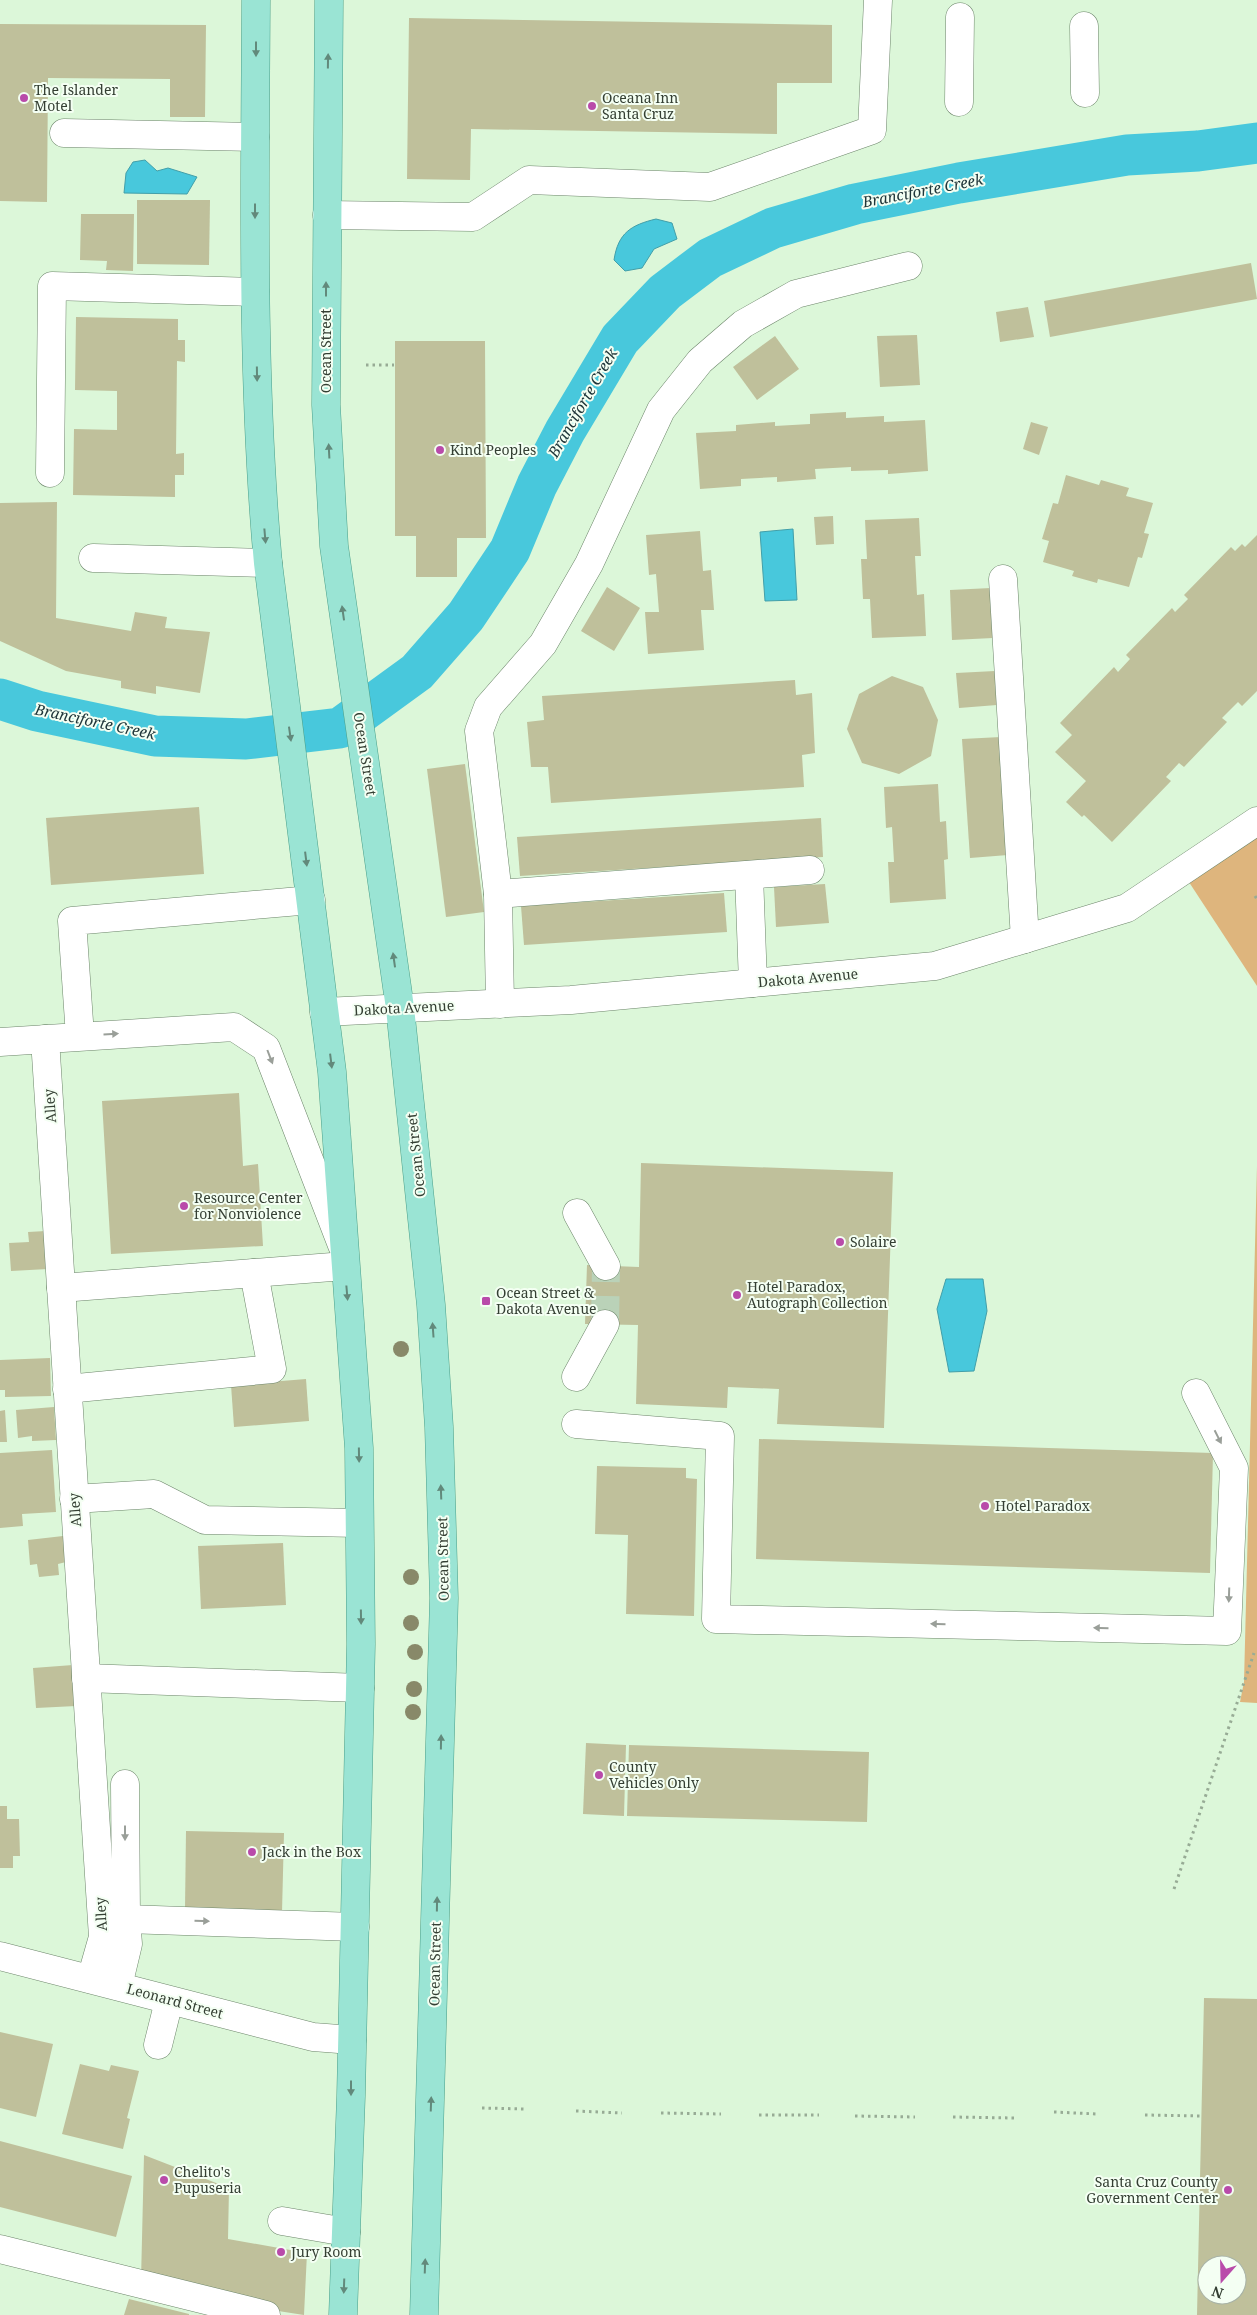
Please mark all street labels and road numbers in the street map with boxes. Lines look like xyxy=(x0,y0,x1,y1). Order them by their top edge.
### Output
street label: Ocean Street xyxy=(316,309,335,393)
street label: Ocean Street xyxy=(350,711,381,797)
street label: Dakota Avenue xyxy=(757,964,859,991)
street label: Dakota Avenue xyxy=(353,995,455,1020)
street label: Alley xyxy=(39,1088,60,1124)
street label: Ocean Street xyxy=(402,1112,429,1198)
street label: Alley xyxy=(64,1492,85,1528)
street label: Ocean Street xyxy=(432,1517,453,1601)
street label: Alley xyxy=(90,1896,111,1931)
street label: Ocean Street xyxy=(424,1922,445,2006)
street label: Leonard Street xyxy=(125,1979,226,2023)

